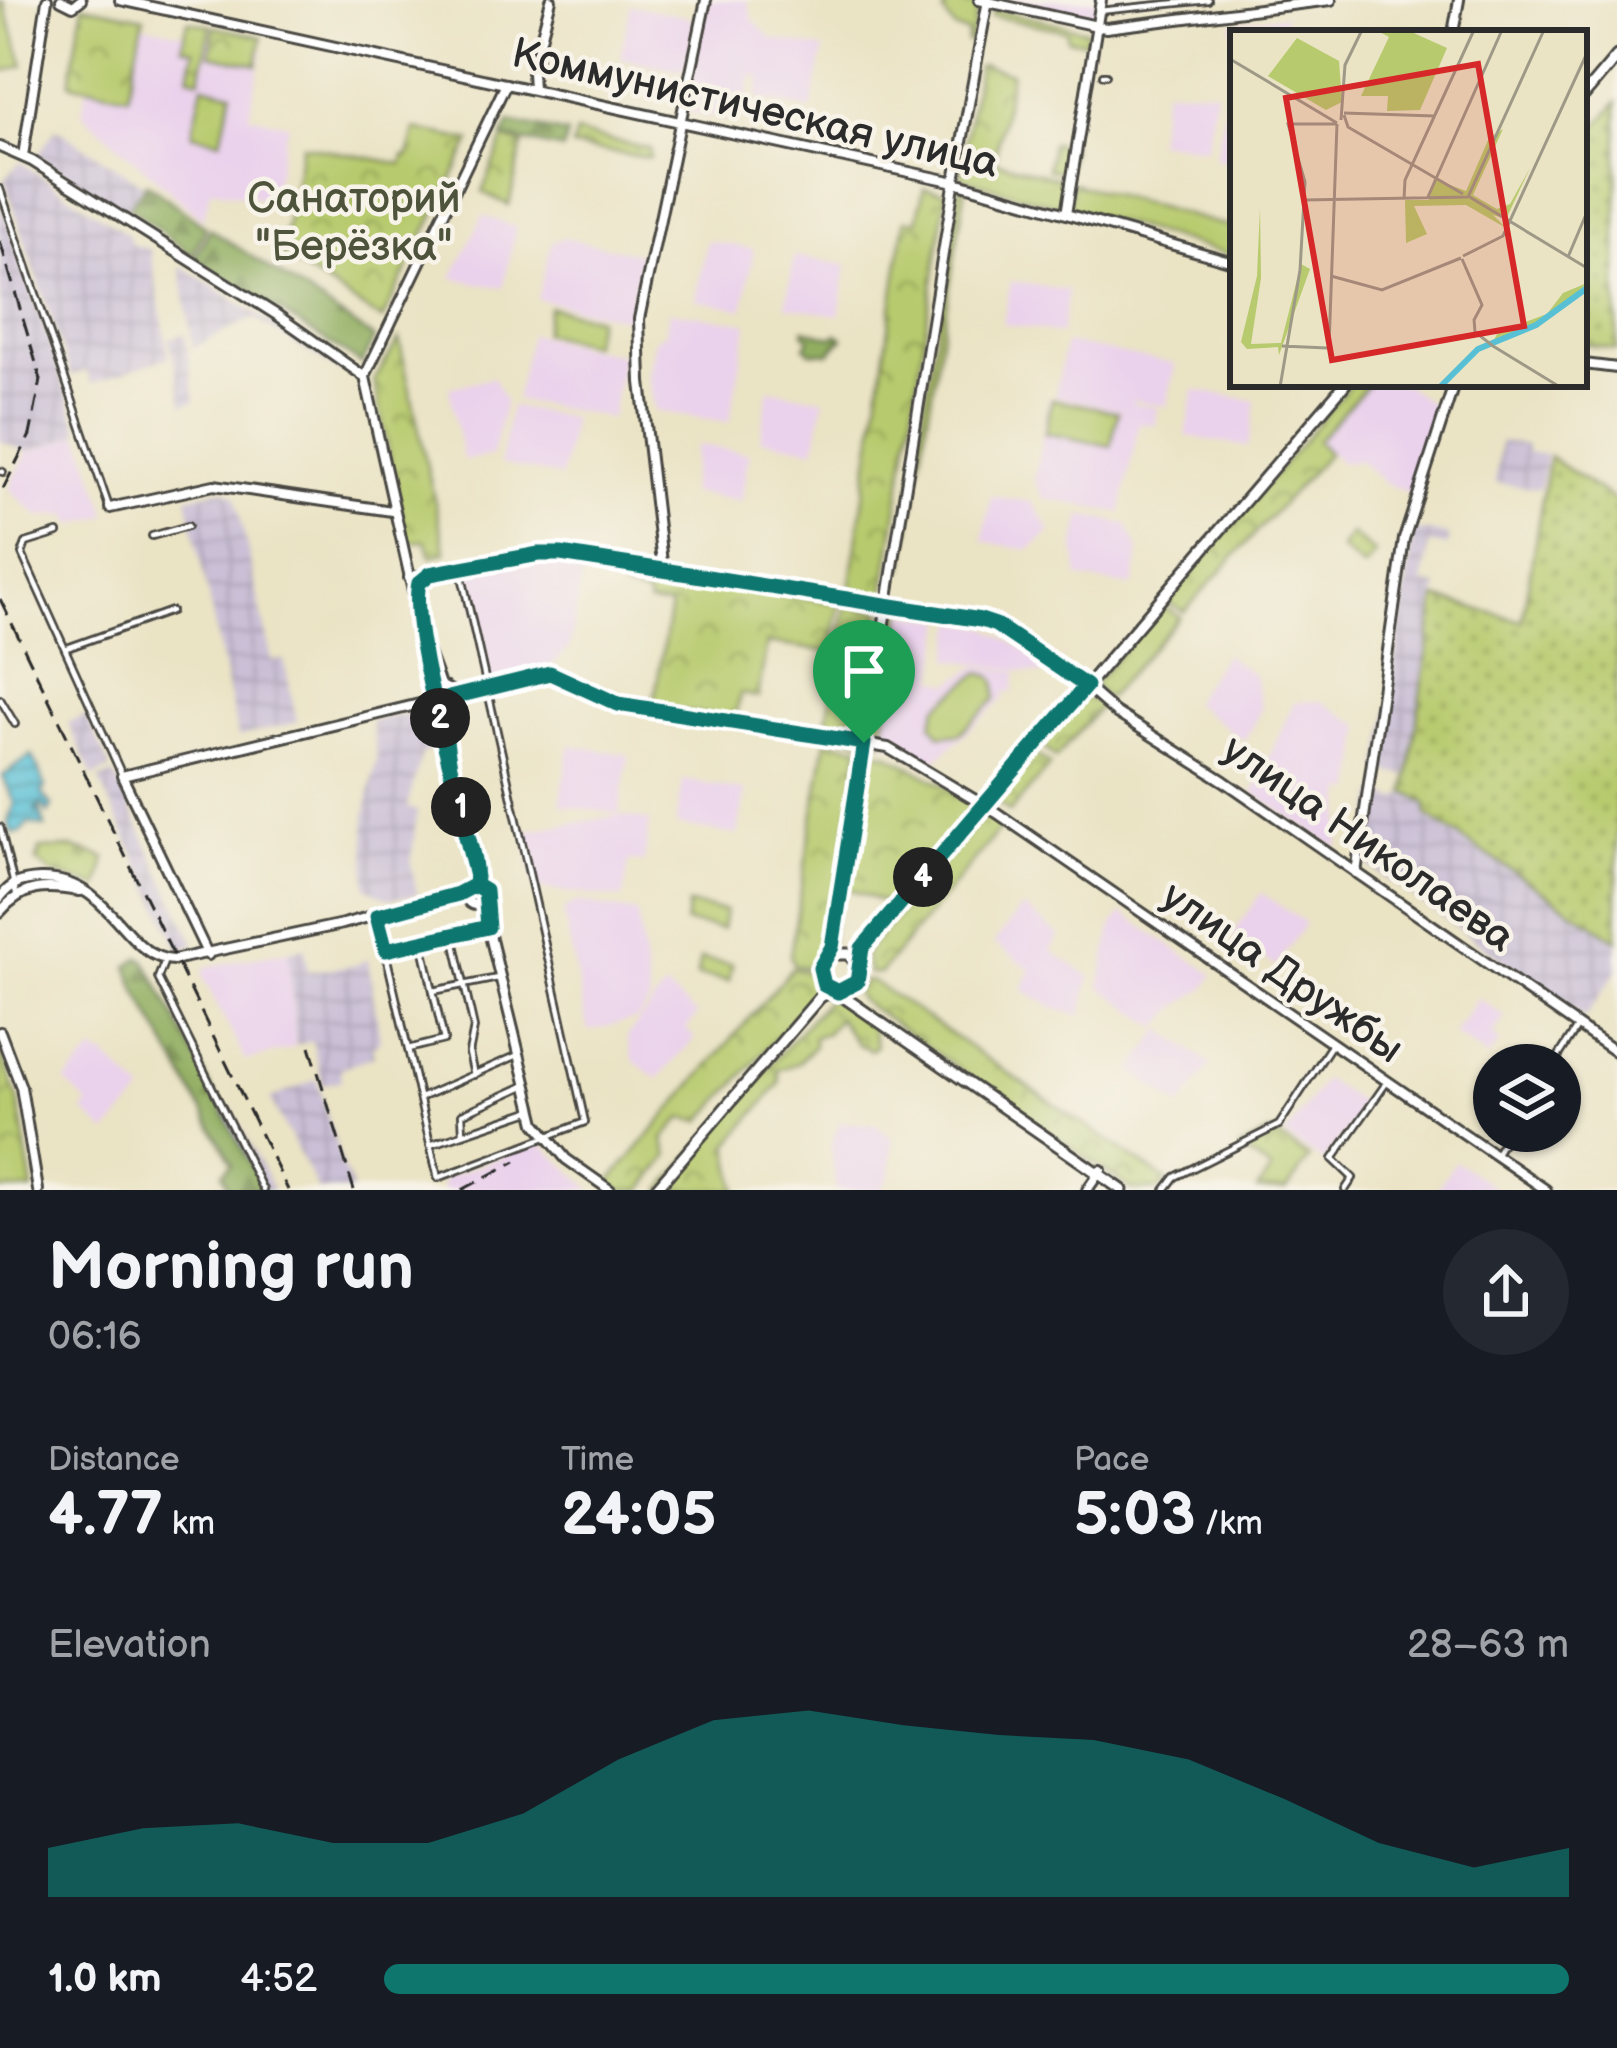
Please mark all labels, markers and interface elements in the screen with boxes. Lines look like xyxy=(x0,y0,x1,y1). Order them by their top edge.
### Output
street label: Коммунистическая улица xyxy=(507,28,1003,190)
inset map xyxy=(1230,30,1587,387)
park label: Санаторий "Берёзка" xyxy=(247,174,461,273)
pin xyxy=(813,620,915,743)
icon: arrive xyxy=(831,638,897,704)
pin: 2 xyxy=(410,688,470,748)
text: 2 xyxy=(430,698,450,738)
street label: улица Николаева xyxy=(1212,724,1524,964)
pin: 1 xyxy=(431,777,491,837)
text: 1 xyxy=(454,787,468,827)
pin: 4 xyxy=(893,847,953,907)
text: 4 xyxy=(913,857,933,897)
street label: улица Дружбы xyxy=(1152,871,1412,1075)
map controls xyxy=(1473,1044,1581,1152)
button: layers xyxy=(1473,1044,1581,1152)
text: Morning run xyxy=(48,1229,414,1308)
button: share xyxy=(1443,1229,1569,1355)
text: 06:16 xyxy=(48,1314,142,1361)
text: Distance xyxy=(48,1440,180,1480)
text: Time xyxy=(561,1440,634,1480)
text: Pace xyxy=(1074,1440,1149,1480)
text: 4.77 xyxy=(48,1480,163,1552)
text: 24:05 xyxy=(561,1480,716,1552)
text: 5:03 xyxy=(1074,1480,1195,1552)
text: km xyxy=(163,1504,215,1544)
text: /km xyxy=(1195,1504,1263,1544)
text: Elevation xyxy=(48,1622,211,1669)
text: 28–63 m xyxy=(1407,1622,1569,1669)
text: 1.0 km xyxy=(48,1956,162,2003)
text: 4:52 xyxy=(240,1956,317,2003)

